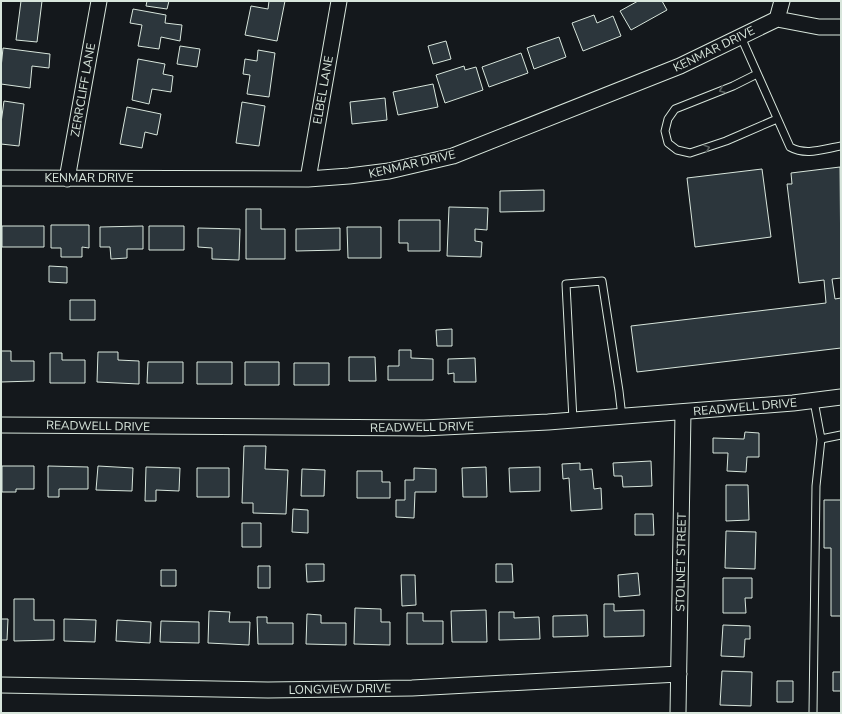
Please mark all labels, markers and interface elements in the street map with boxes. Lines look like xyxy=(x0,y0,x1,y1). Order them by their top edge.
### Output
street label: KENMAR DRIVE xyxy=(671,22,757,76)
street label: ZERRCLIFF LANE xyxy=(67,42,99,138)
street label: ELBEL LANE xyxy=(309,55,337,125)
one-way arrow xyxy=(718,86,725,94)
one-way arrow xyxy=(703,144,710,153)
street label: KENMAR DRIVE xyxy=(367,146,457,182)
street label: KENMAR DRIVE xyxy=(45,170,133,186)
street label: READWELL DRIVE xyxy=(693,395,797,419)
street label: READWELL DRIVE xyxy=(46,417,150,435)
street label: READWELL DRIVE xyxy=(370,418,474,436)
street label: STOLNET STREET xyxy=(672,512,690,612)
street label: LONGVIEW DRIVE xyxy=(289,680,391,698)

